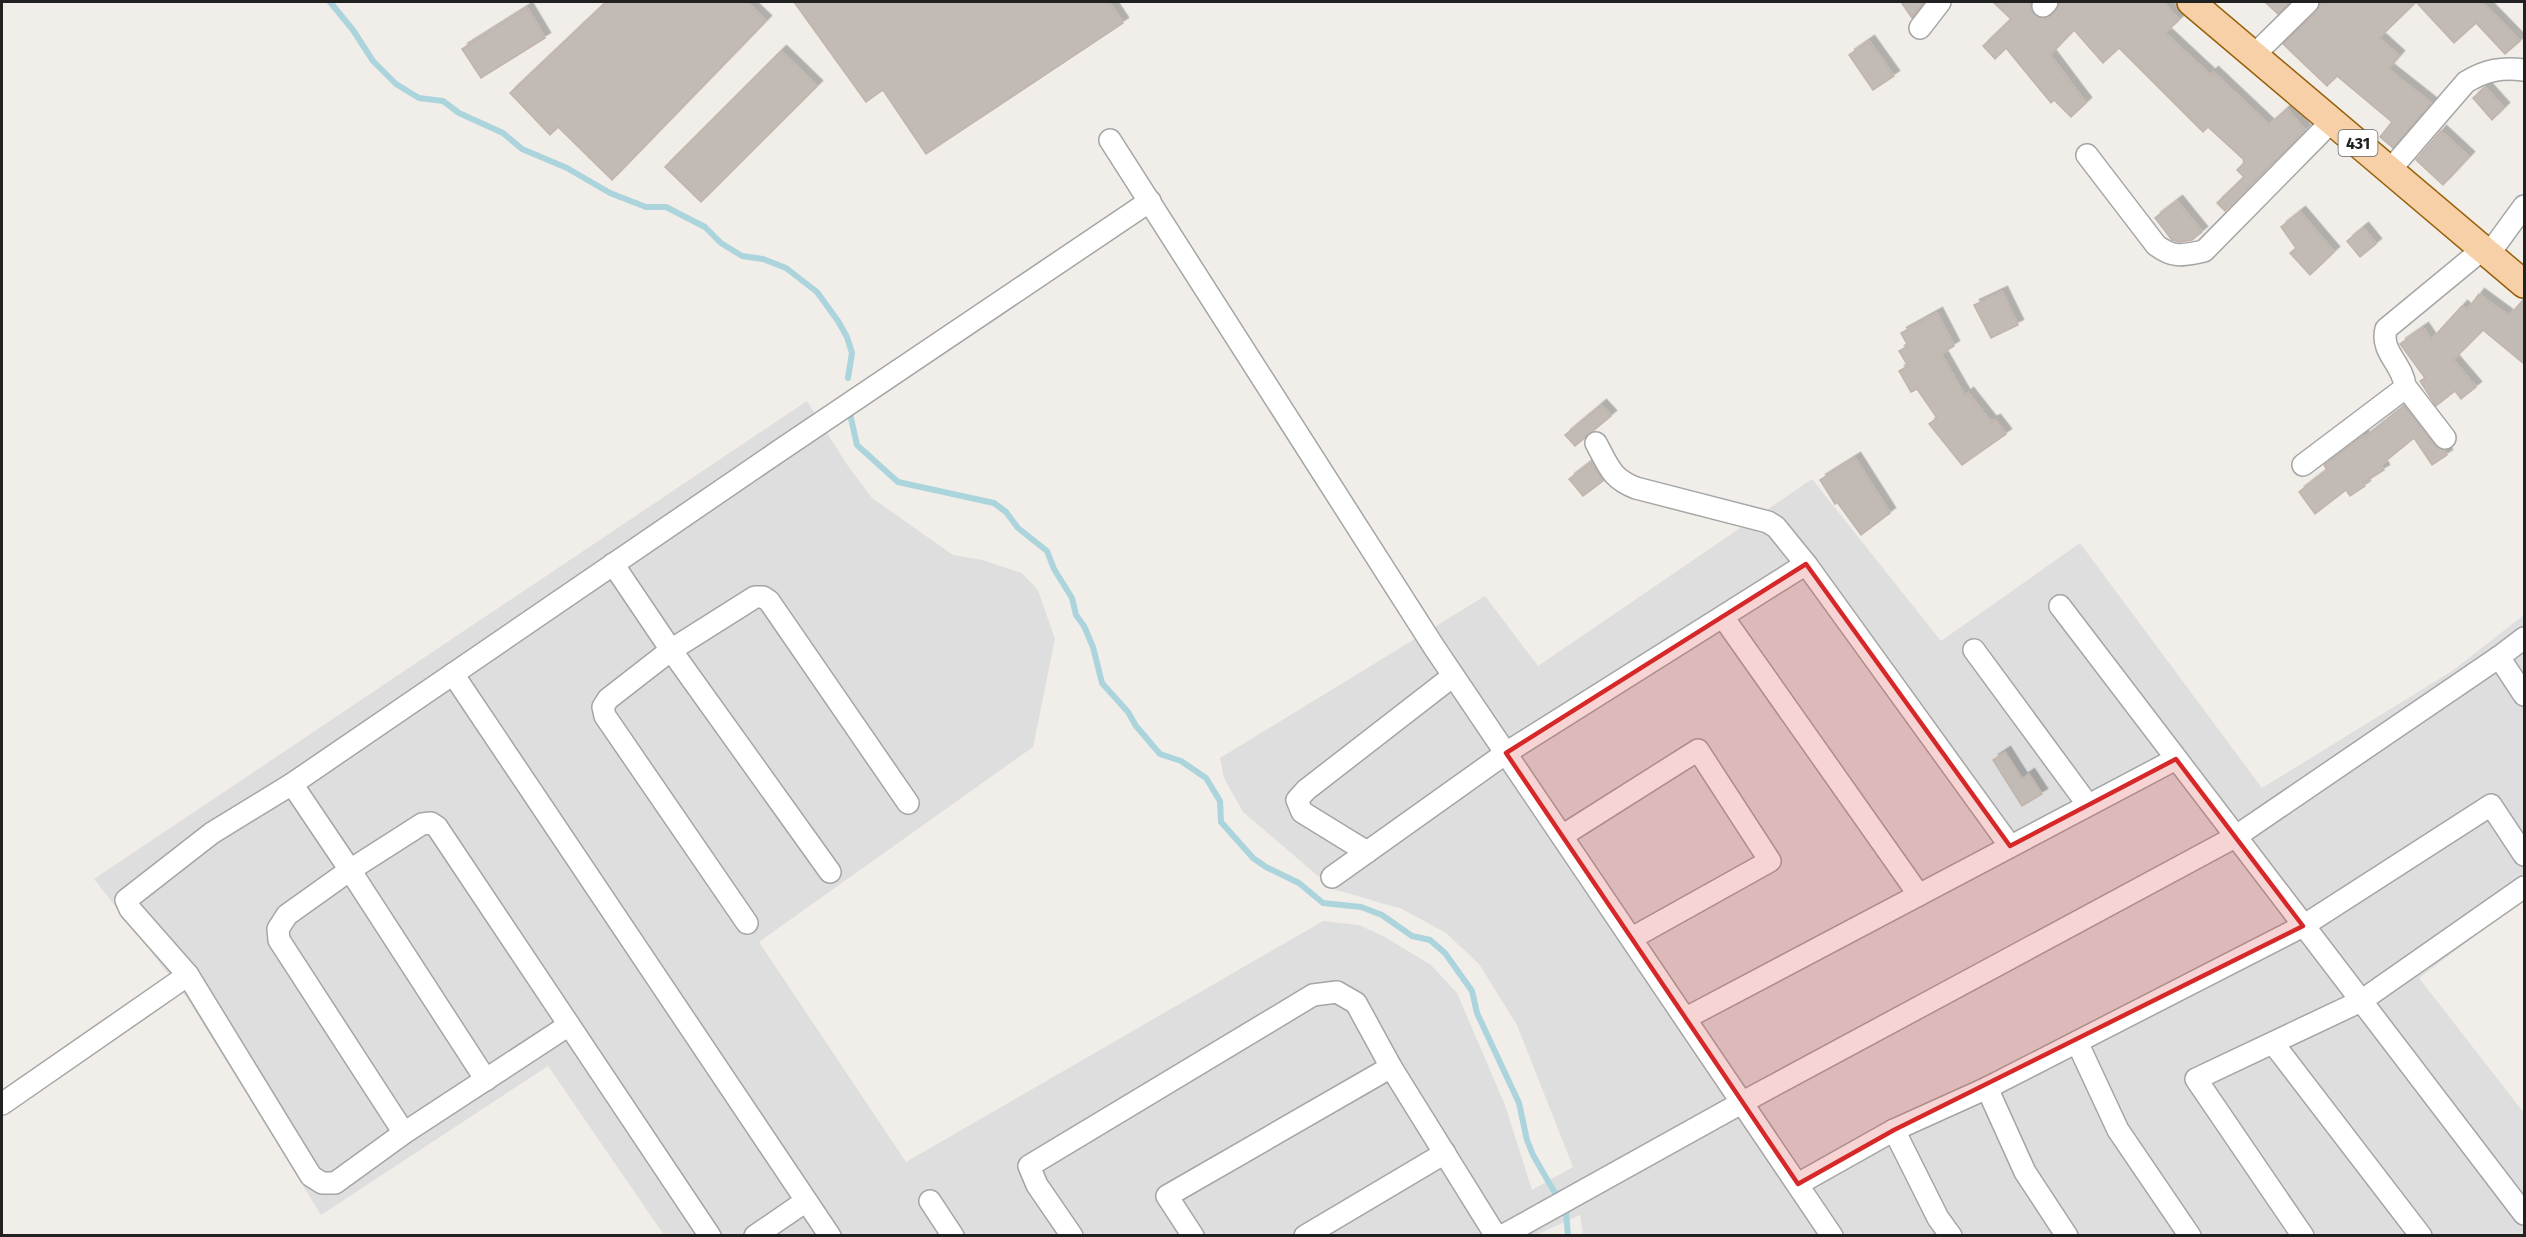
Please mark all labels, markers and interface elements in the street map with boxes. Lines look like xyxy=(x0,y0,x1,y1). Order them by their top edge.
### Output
road number: 431 xyxy=(2338,130,2378,156)

